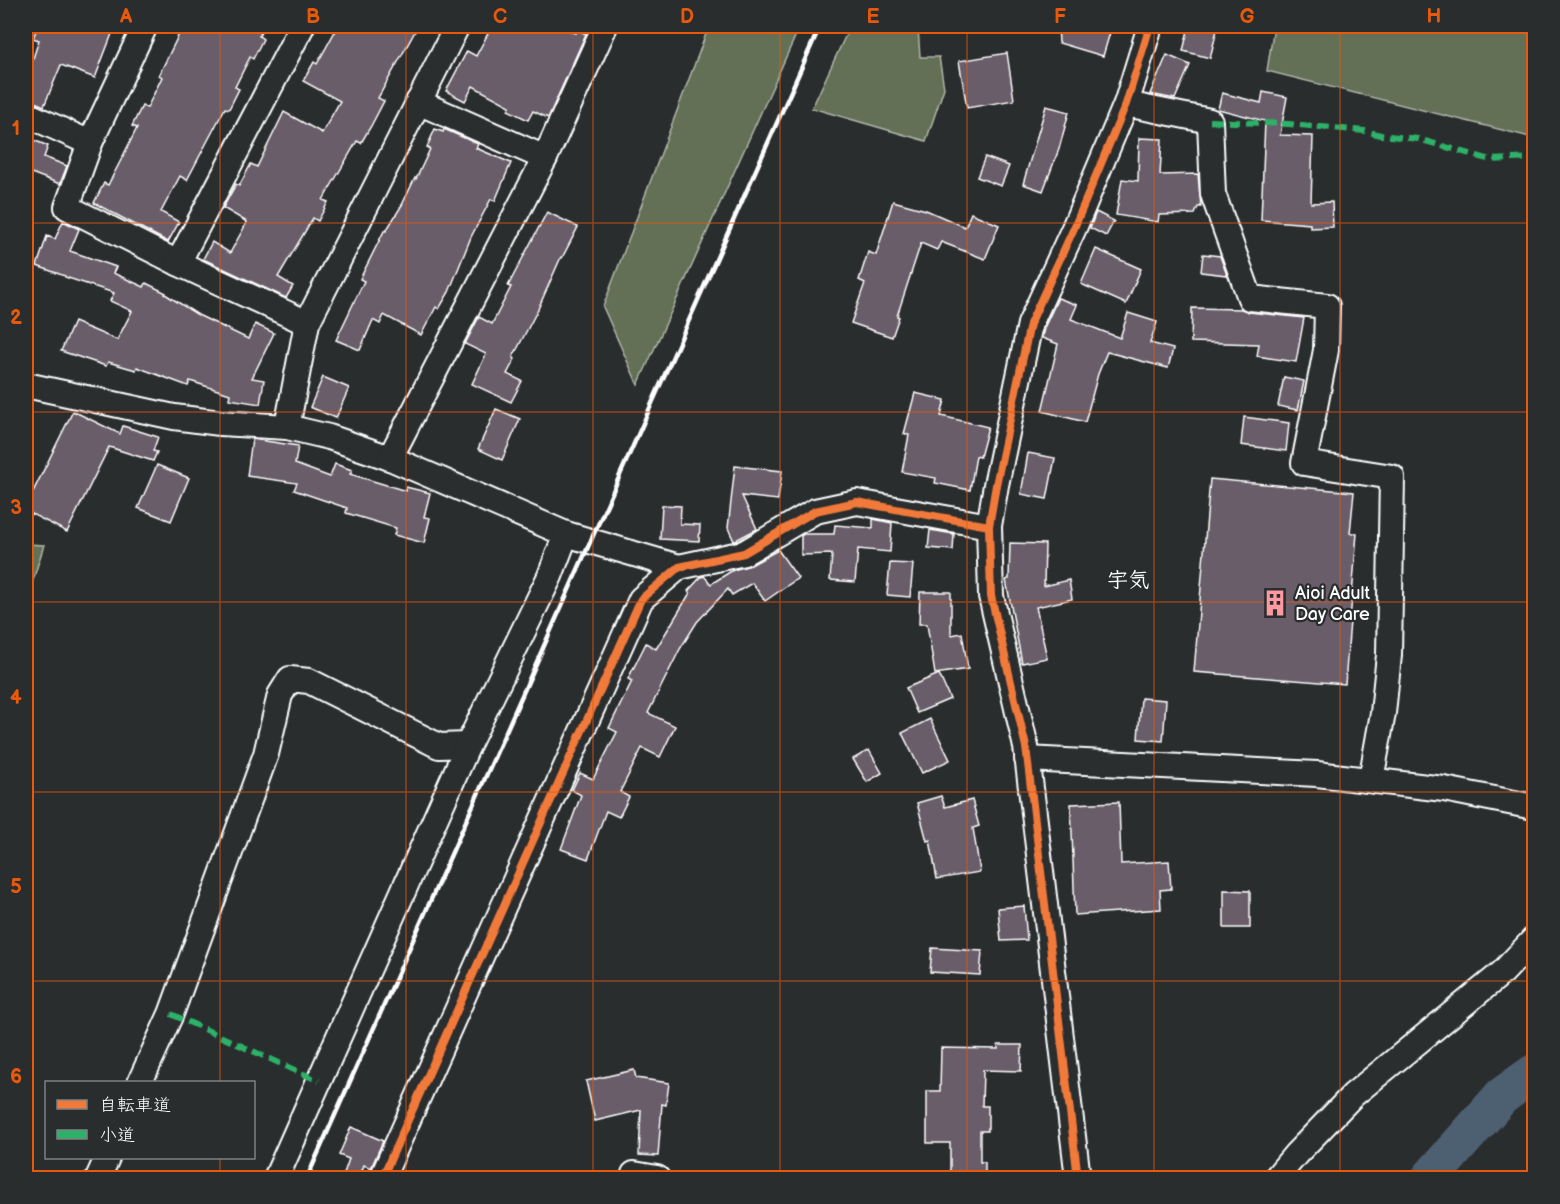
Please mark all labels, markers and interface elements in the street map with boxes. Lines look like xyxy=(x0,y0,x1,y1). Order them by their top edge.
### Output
text: A xyxy=(119,5,133,29)
text: B xyxy=(306,5,320,29)
text: C xyxy=(493,5,507,29)
text: D xyxy=(680,5,694,29)
text: E xyxy=(867,5,880,29)
text: F xyxy=(1054,5,1066,29)
text: G xyxy=(1240,5,1255,29)
text: H xyxy=(1427,5,1441,29)
text: 1 xyxy=(12,117,20,141)
text: 2 xyxy=(10,306,22,330)
text: 3 xyxy=(10,496,22,520)
district label: 宇気 xyxy=(1107,568,1149,593)
place label: Aioi Adult Day Care xyxy=(1295,583,1370,625)
building icon: Aioi Adult Day Care xyxy=(1260,588,1290,618)
text: 4 xyxy=(10,686,22,710)
text: 5 xyxy=(10,875,22,899)
text: 6 xyxy=(10,1065,22,1089)
legend xyxy=(45,1081,255,1159)
text: 自転車道 xyxy=(99,1095,171,1116)
text: 小道 xyxy=(99,1125,135,1146)

